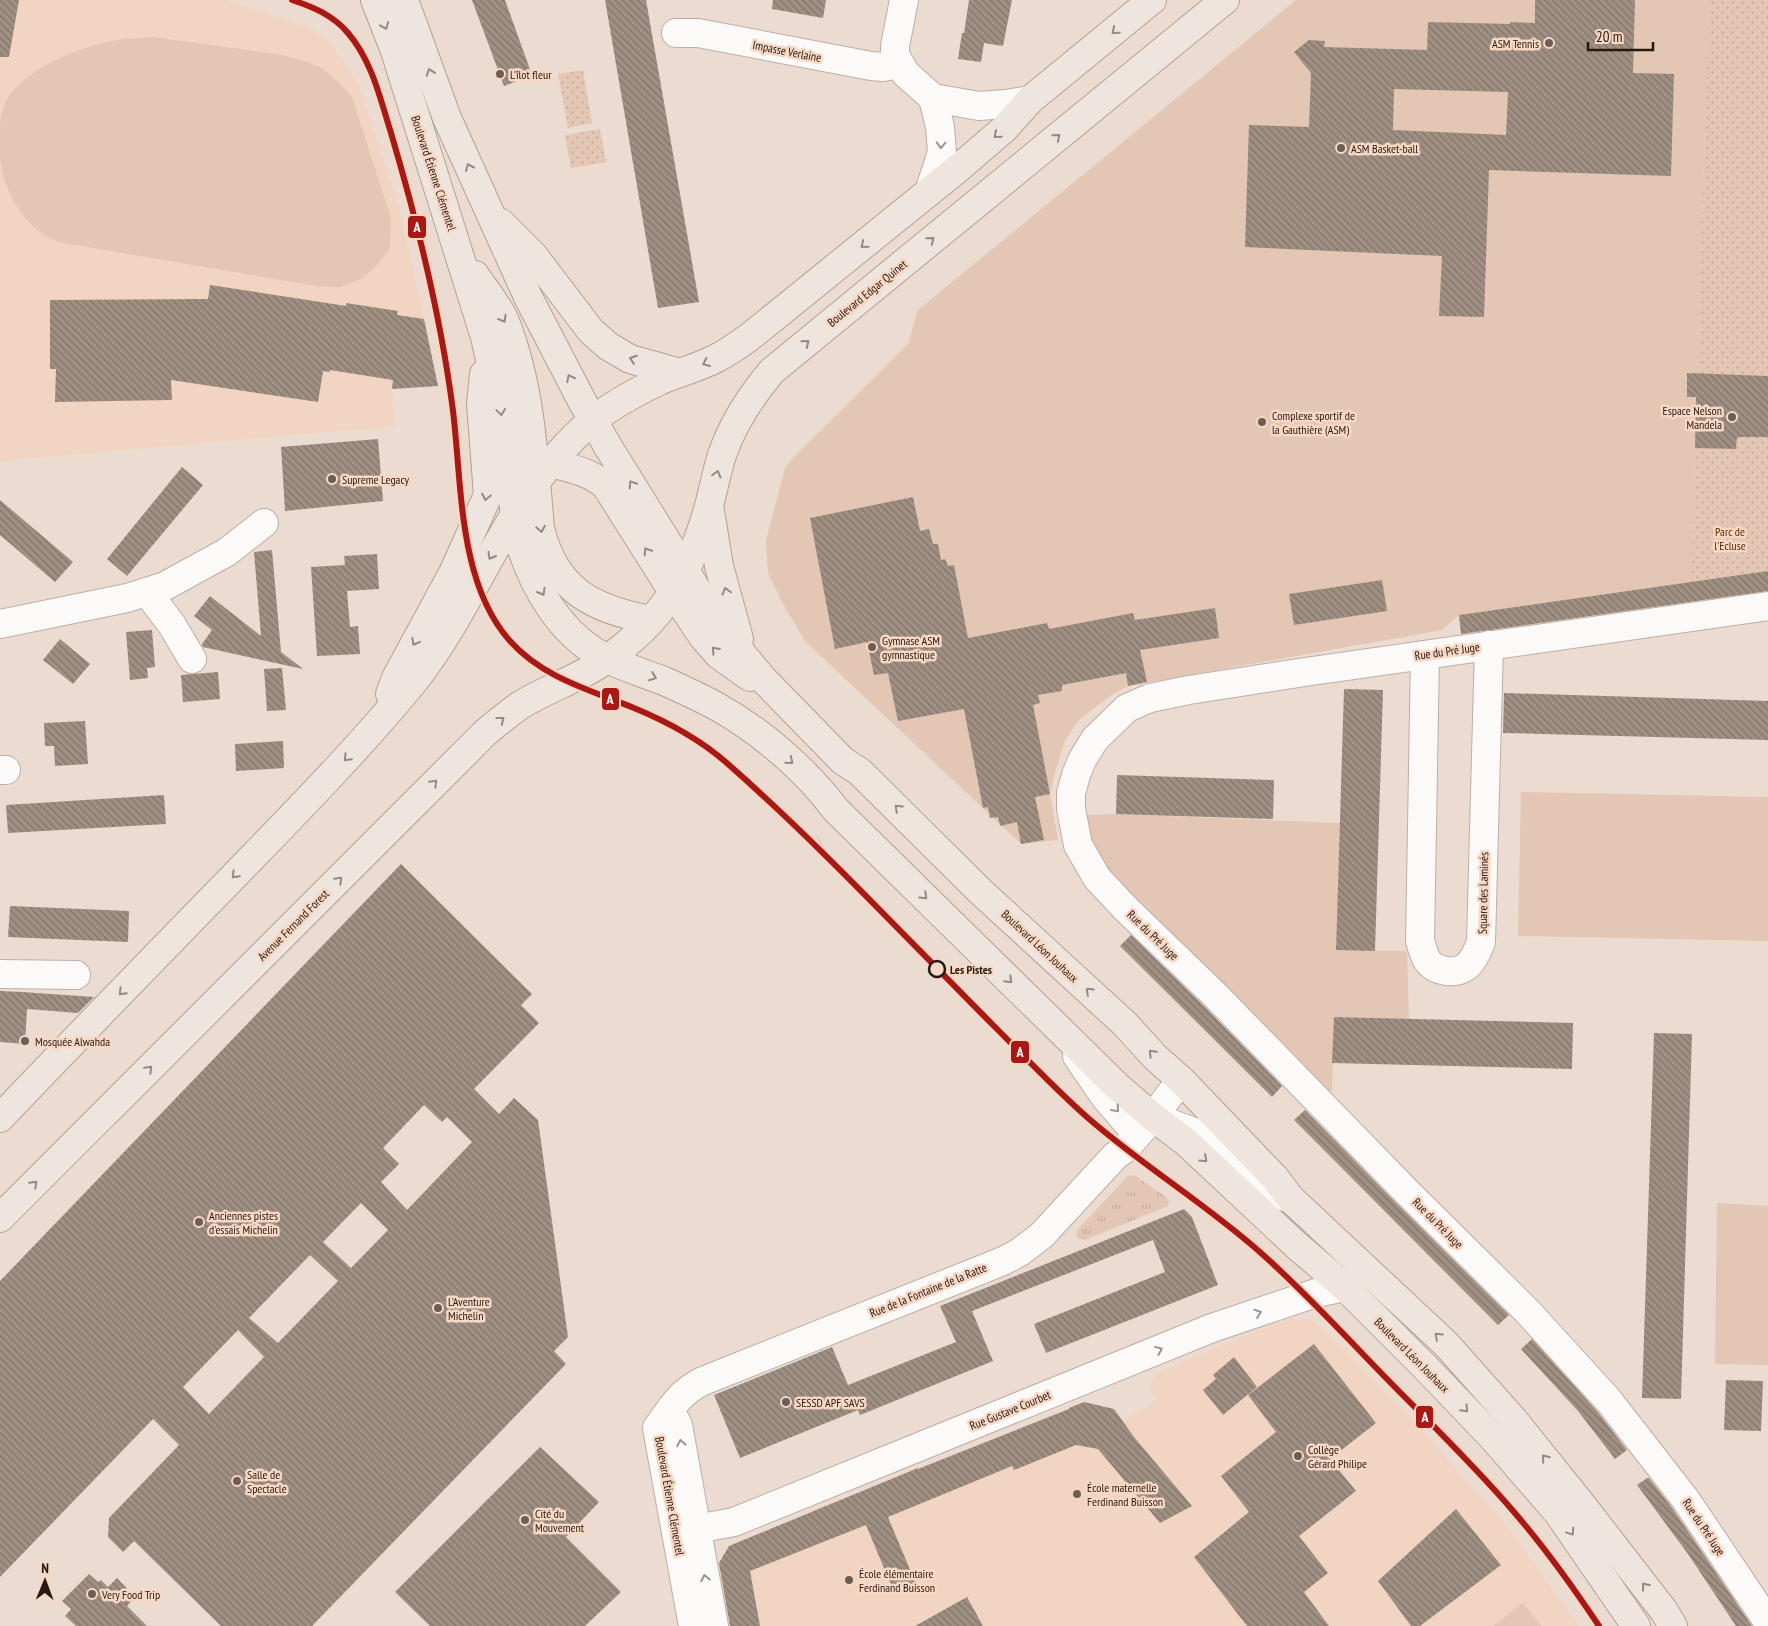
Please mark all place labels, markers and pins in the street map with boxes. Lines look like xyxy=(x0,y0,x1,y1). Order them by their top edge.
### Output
place label: ASM Tennis xyxy=(1492,36,1539,51)
marker: ASM Tennis xyxy=(1543,37,1555,49)
place label: L'îlot fleur xyxy=(510,67,552,82)
marker: L'îlot fleur xyxy=(494,68,506,80)
place label: ASM Basket-ball xyxy=(1351,141,1418,156)
marker: ASM Basket-ball xyxy=(1335,142,1347,154)
place label: Espace Nelson Mandela xyxy=(1662,403,1722,432)
place label: Complexe sportif de la Gauthière (ASM) xyxy=(1272,408,1355,437)
marker: Espace Nelson Mandela xyxy=(1726,411,1738,423)
marker: Complexe sportif de la Gauthière (ASM) xyxy=(1256,416,1268,428)
place label: Supreme Legacy xyxy=(342,472,410,487)
marker: Supreme Legacy xyxy=(326,473,338,485)
place label: Gymnase ASM gymnastique xyxy=(882,633,940,662)
marker: Gymnase ASM gymnastique xyxy=(866,641,878,653)
marker: Les Pistes xyxy=(928,960,946,978)
place label: Les Pistes xyxy=(950,962,992,977)
place label: Mosquée Alwahda xyxy=(35,1034,110,1049)
marker: Mosquée Alwahda xyxy=(19,1035,31,1047)
place label: Anciennes pistes d'essais Michelin xyxy=(209,1208,278,1237)
marker: Anciennes pistes d'essais Michelin xyxy=(193,1216,205,1228)
place label: L'Aventure Michelin xyxy=(448,1294,490,1323)
marker: L'Aventure Michelin xyxy=(432,1302,444,1314)
place label: SESSD APF SAVS xyxy=(796,1395,865,1410)
marker: SESSD APF SAVS xyxy=(780,1396,792,1408)
place label: Collège Gérard Philipe xyxy=(1308,1442,1367,1471)
marker: Collège Gérard Philipe xyxy=(1292,1450,1304,1462)
place label: Salle de Spectacle xyxy=(247,1467,287,1496)
marker: Salle de Spectacle xyxy=(231,1475,243,1487)
place label: École maternelle Ferdinand Buisson xyxy=(1087,1480,1163,1509)
marker: École maternelle Ferdinand Buisson xyxy=(1071,1488,1083,1500)
place label: Cité du Mouvement xyxy=(535,1506,585,1535)
marker: Cité du Mouvement xyxy=(519,1514,531,1526)
place label: École élémentaire Ferdinand Buisson xyxy=(859,1566,935,1595)
marker: École élémentaire Ferdinand Buisson xyxy=(843,1574,855,1586)
place label: Very Food Trip xyxy=(101,1587,160,1602)
marker: Very Food Trip xyxy=(86,1588,98,1600)

